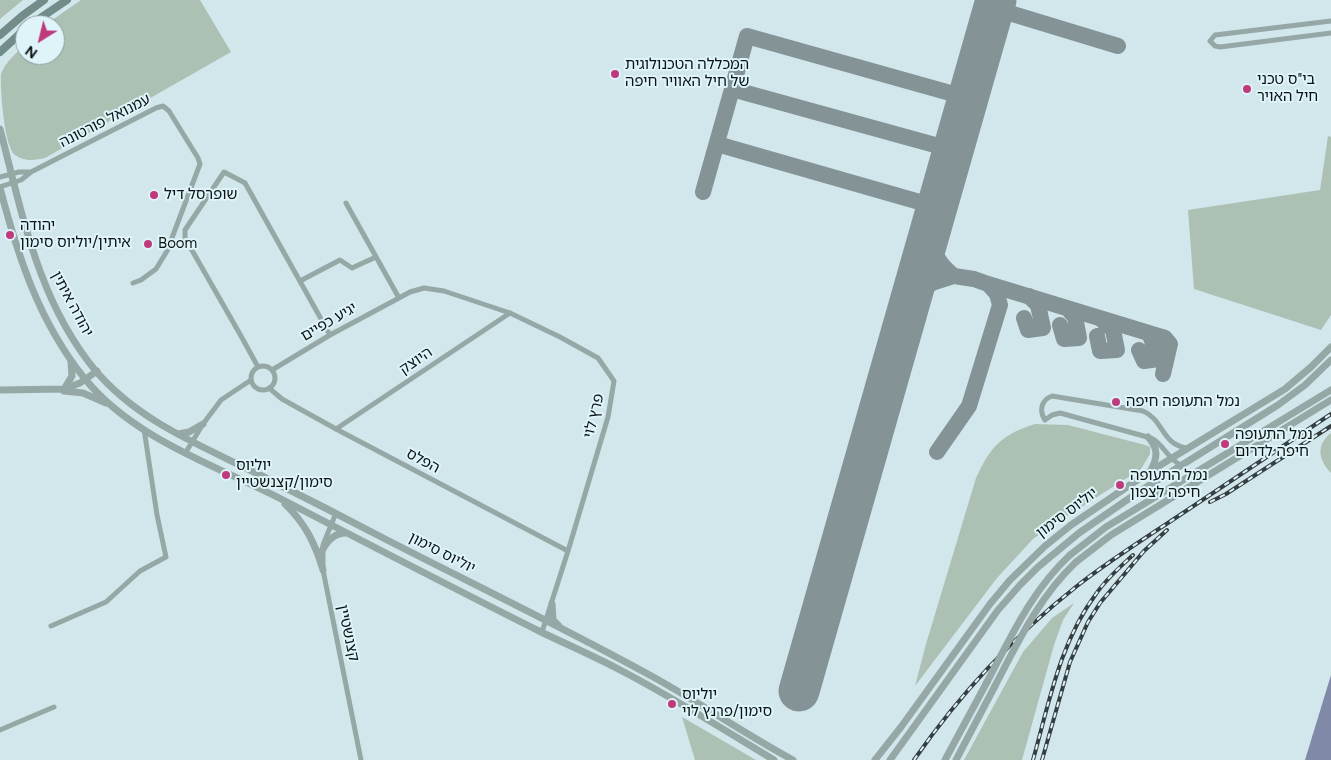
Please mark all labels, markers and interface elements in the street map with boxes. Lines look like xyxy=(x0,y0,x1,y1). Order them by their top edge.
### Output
north arrow xyxy=(15,15,65,65)
text: N xyxy=(22,42,41,62)
place label: המכללה הטכנולוגית של חיל האוויר חיפה xyxy=(625,56,749,91)
marker: המכללה הטכנולוגית של חיל האוויר חיפה xyxy=(609,68,621,80)
place label: בי"ס טכני חיל האויר xyxy=(1257,71,1318,106)
marker: בי"ס טכני חיל האויר xyxy=(1241,83,1253,95)
street label: עמנואל פורטונה xyxy=(56,90,154,152)
place label: שופרסל דיל xyxy=(164,186,237,204)
marker: שופרסל דיל xyxy=(148,189,160,201)
place label: יהודה איתין/יוליוס סימון xyxy=(20,217,131,252)
marker: יהודה איתין/יוליוס סימון xyxy=(4,229,16,241)
place label: Boom xyxy=(158,235,197,253)
marker: Boom xyxy=(142,238,154,250)
street label: יהודה איתין xyxy=(47,268,97,340)
street label: יגיע כפיים xyxy=(298,299,360,345)
street label: היוצק xyxy=(396,343,436,379)
street label: פרץ לוי xyxy=(580,392,608,440)
place label: נמל התעופה חיפה xyxy=(1126,393,1240,411)
marker: נמל התעופה חיפה xyxy=(1110,396,1122,408)
place label: נמל התעופה חיפה לדרום xyxy=(1235,426,1313,461)
marker: נמל התעופה חיפה לדרום xyxy=(1219,438,1231,450)
street label: הפלס xyxy=(403,445,443,477)
place label: יוליוס סימון/קצנשטיין xyxy=(236,457,333,492)
place label: נמל התעופה חיפה לצפון xyxy=(1130,467,1208,502)
marker: יוליוס סימון/קצנשטיין xyxy=(220,469,232,481)
marker: נמל התעופה חיפה לצפון xyxy=(1114,479,1126,491)
street label: יוליוס סימון xyxy=(1033,484,1101,542)
street label: יוליוס סימון xyxy=(406,529,478,577)
street label: קצנשטיין xyxy=(333,603,363,663)
place label: יוליוס סימון/פרנץ לוי xyxy=(682,686,772,721)
marker: יוליוס סימון/פרנץ לוי xyxy=(666,698,678,710)

